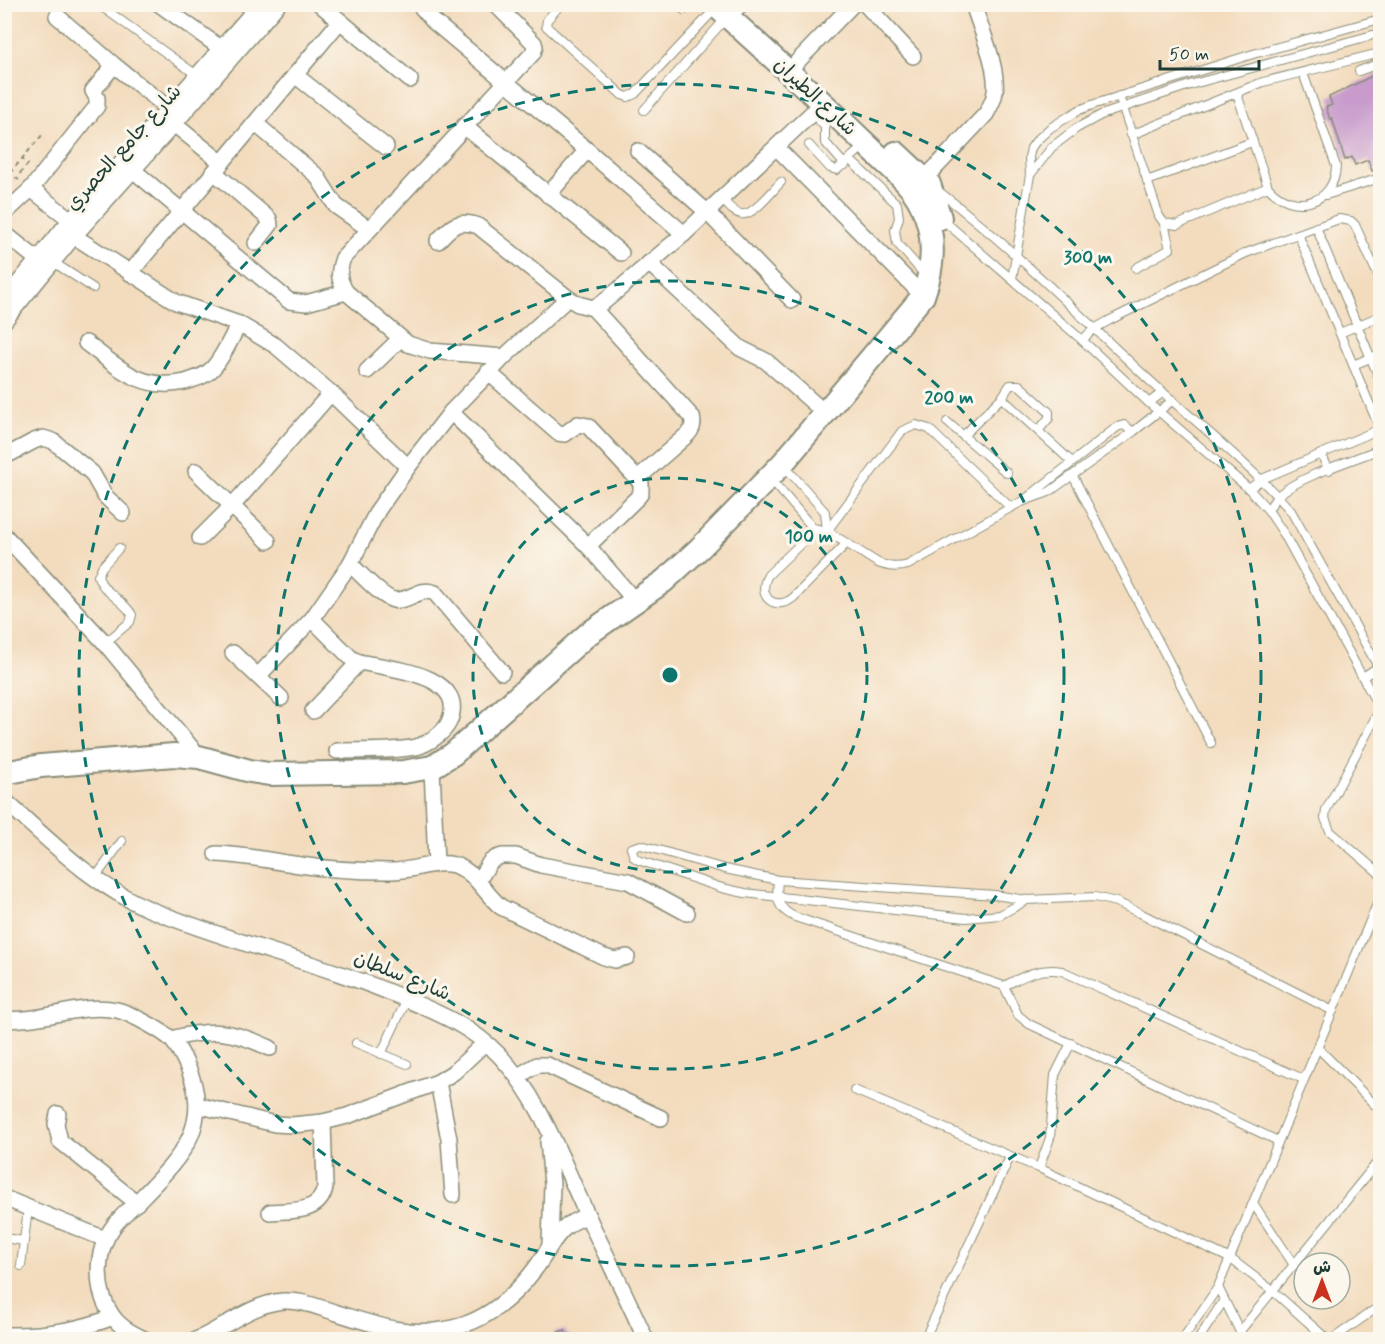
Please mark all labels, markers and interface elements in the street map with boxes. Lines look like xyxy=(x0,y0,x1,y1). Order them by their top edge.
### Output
scale bar xyxy=(1160,33,1259,71)
text: 50 m xyxy=(1169,43,1209,67)
street label: شارع الطيران xyxy=(768,52,862,142)
street label: شارع جامع الحصري xyxy=(60,79,188,217)
text: 300 m xyxy=(1064,246,1112,270)
text: 200 m xyxy=(924,386,974,410)
text: 100 m xyxy=(785,525,833,549)
centre of rings xyxy=(660,665,680,685)
street label: شارع سلطان xyxy=(350,944,454,1008)
north arrow xyxy=(1292,1251,1352,1311)
text: ش xyxy=(1313,1257,1331,1278)

